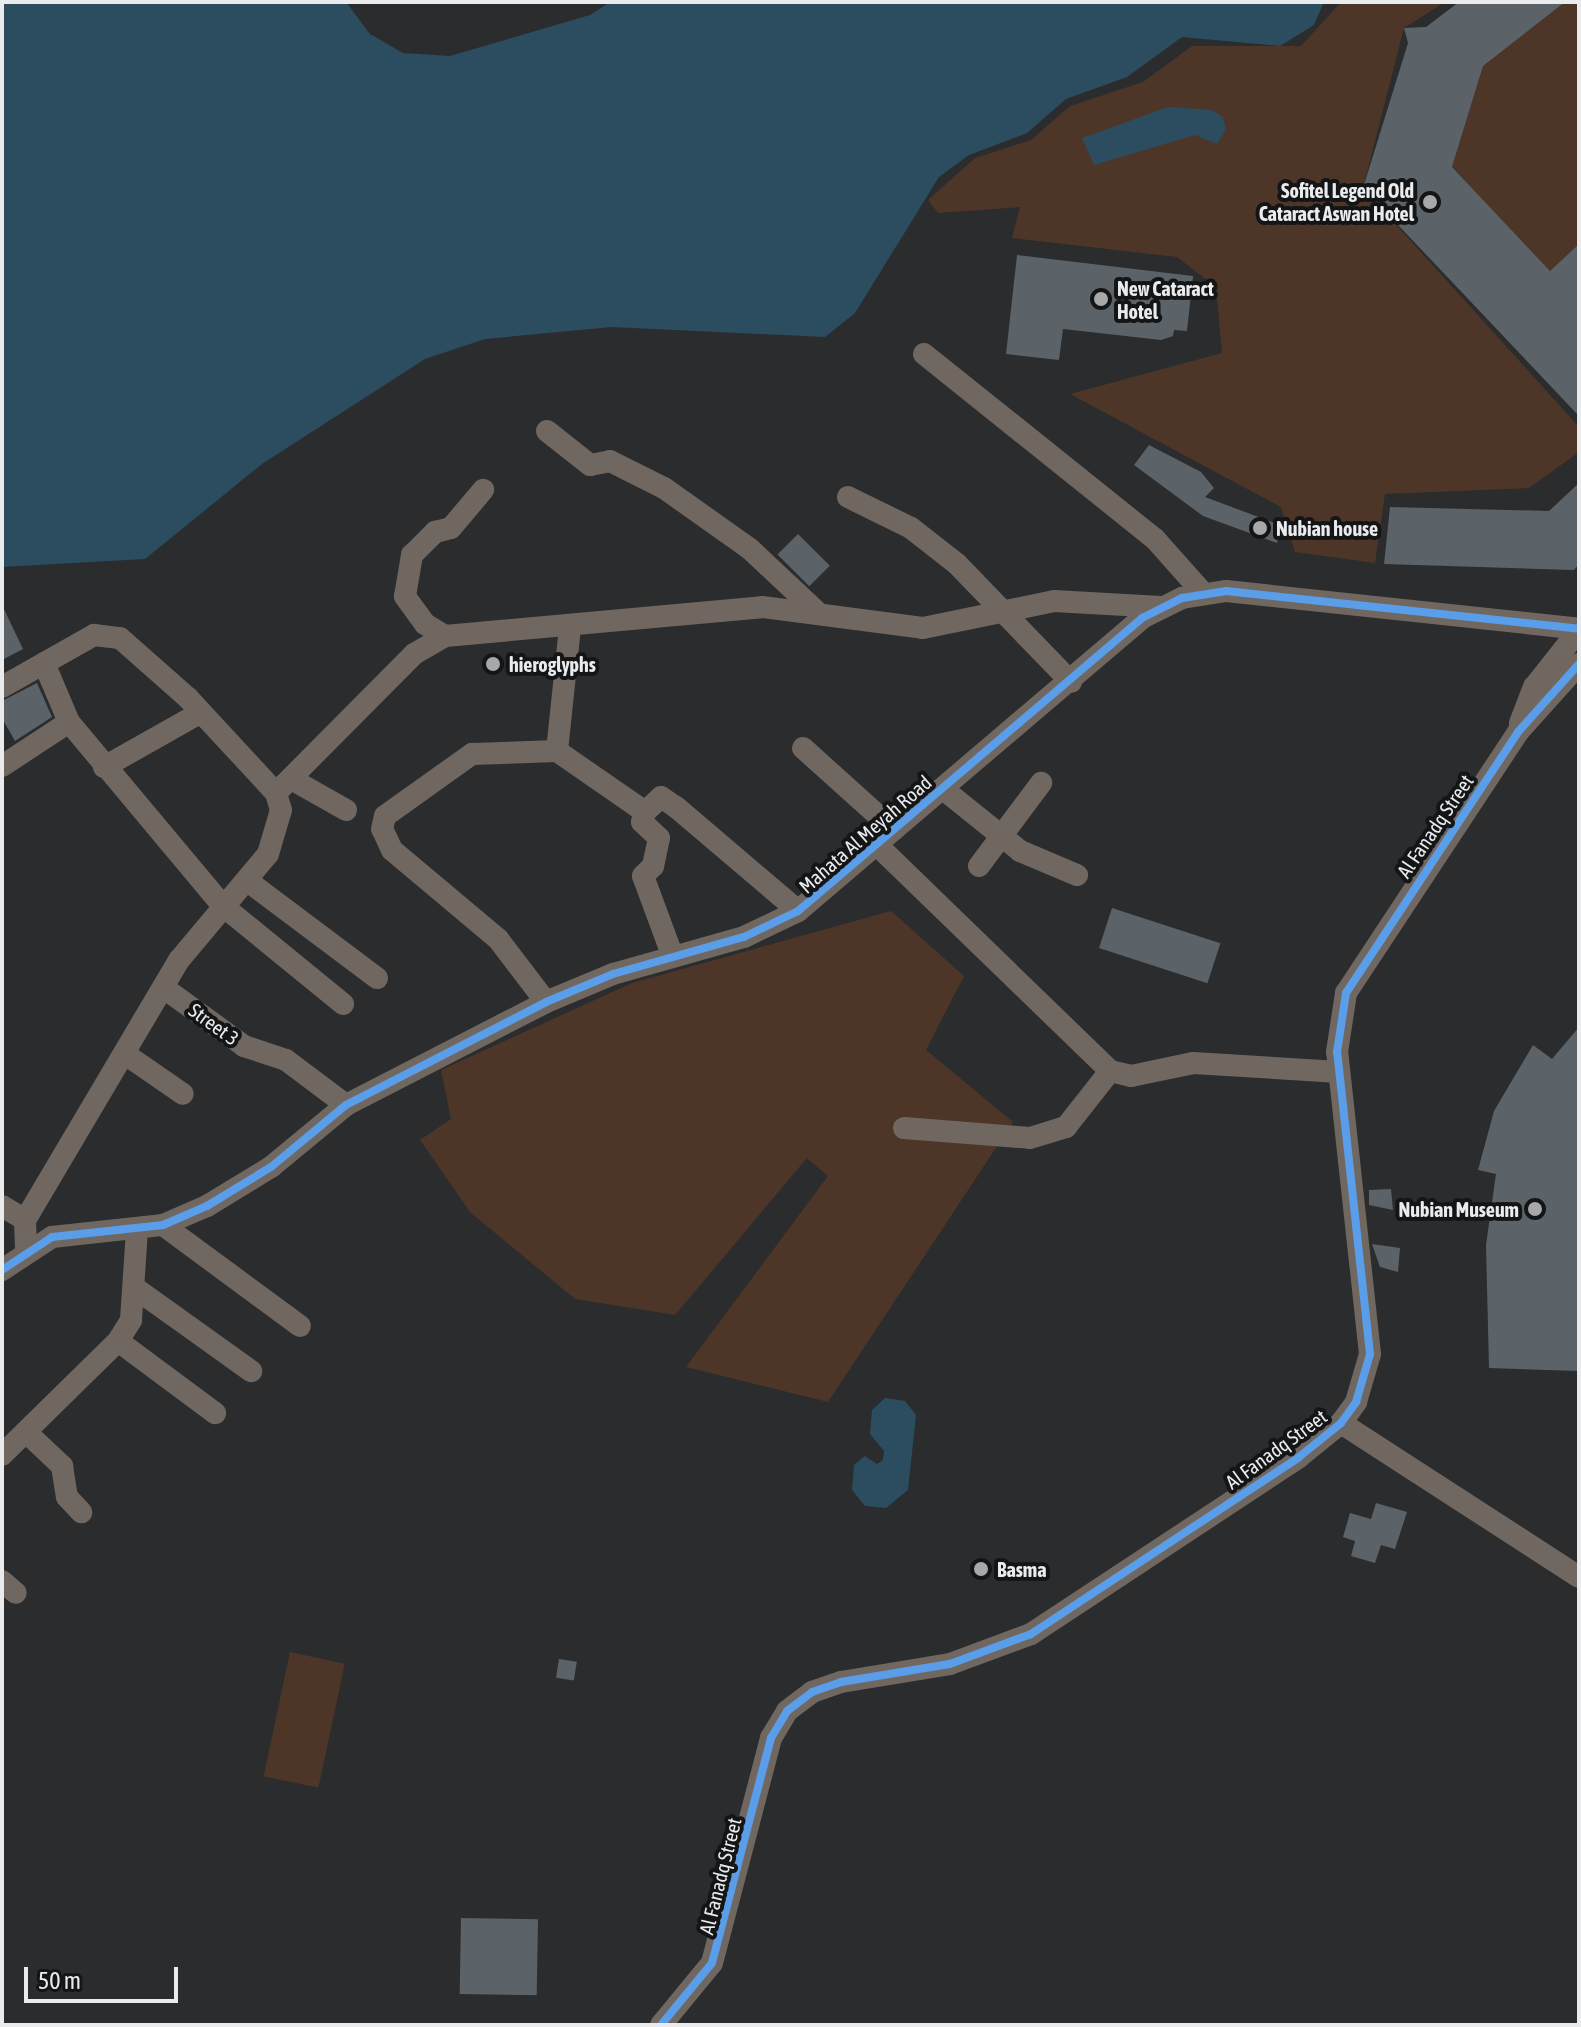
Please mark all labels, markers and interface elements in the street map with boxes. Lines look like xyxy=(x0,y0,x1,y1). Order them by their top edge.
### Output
place label: Sofitel Legend Old Cataract Aswan Hotel xyxy=(1259,178,1414,225)
marker: Sofitel Legend Old Cataract Aswan Hotel xyxy=(1421,193,1439,211)
place label: New Cataract Hotel xyxy=(1117,276,1214,323)
marker: New Cataract Hotel xyxy=(1092,290,1110,308)
place label: Nubian house xyxy=(1276,516,1378,540)
marker: Nubian house xyxy=(1251,519,1269,537)
place label: hieroglyphs xyxy=(509,652,596,676)
marker: hieroglyphs xyxy=(484,655,502,673)
street label: Mahata Al Meyah Road xyxy=(794,770,936,898)
street label: Al Fanadq Street xyxy=(1392,770,1478,882)
street label: Street 3 xyxy=(184,998,244,1050)
place label: Nubian Museum xyxy=(1398,1197,1519,1221)
marker: Nubian Museum xyxy=(1526,1200,1544,1218)
street label: Al Fanadq Street xyxy=(1221,1404,1331,1494)
place label: Basma xyxy=(997,1557,1047,1581)
marker: Basma xyxy=(972,1560,990,1578)
street label: Al Fanadq Street xyxy=(694,1815,746,1937)
scale bar xyxy=(28,1951,182,2001)
text: 50 m xyxy=(38,1967,81,1994)

